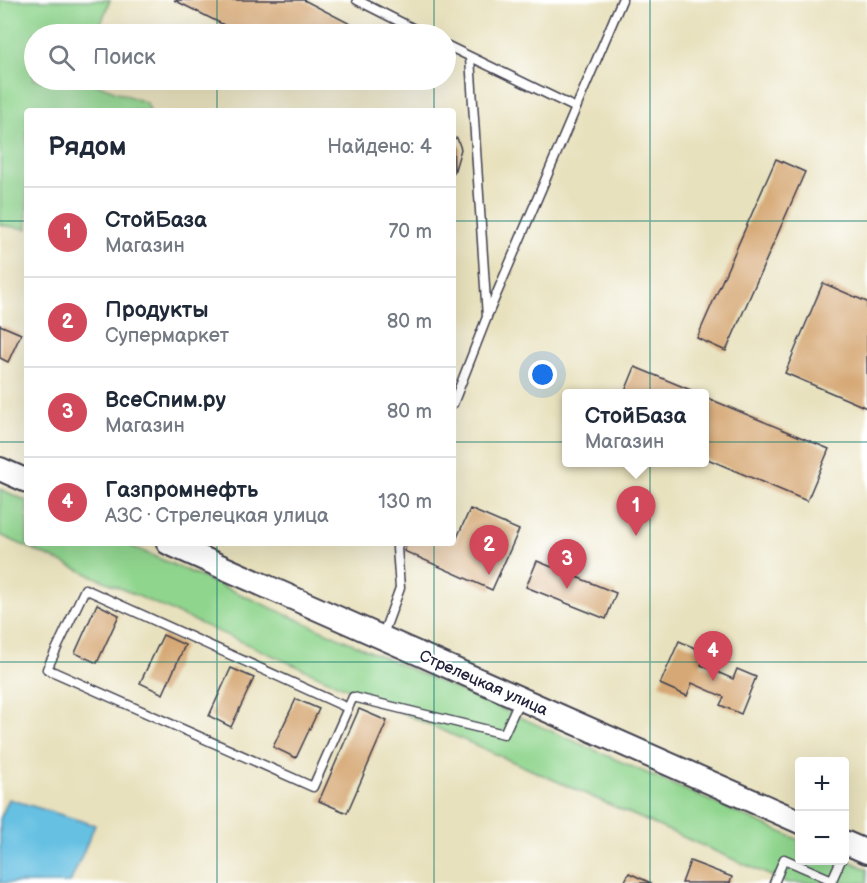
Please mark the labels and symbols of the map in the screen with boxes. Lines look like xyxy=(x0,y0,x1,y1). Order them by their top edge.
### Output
your location xyxy=(528,360,557,389)
pin: 1 xyxy=(616,486,656,536)
pin: 2 xyxy=(470,526,508,575)
pin: 3 xyxy=(548,540,586,589)
pin: 4 xyxy=(694,632,732,681)
street label: Стрелецкая улица xyxy=(416,646,551,720)

